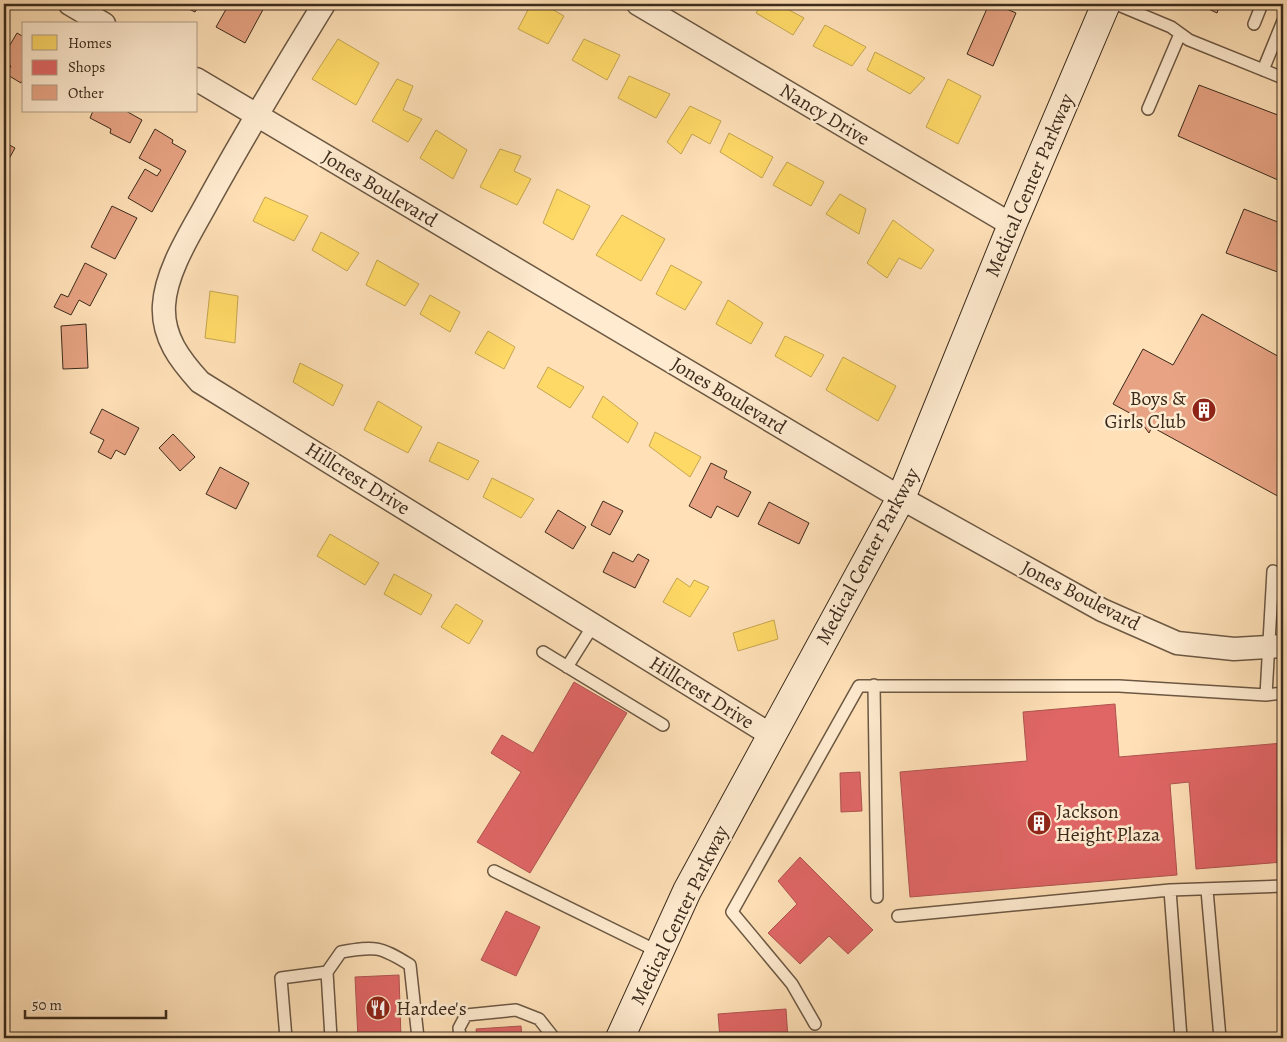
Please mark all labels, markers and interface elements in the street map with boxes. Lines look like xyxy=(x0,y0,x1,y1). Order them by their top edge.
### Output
legend xyxy=(22,22,198,112)
text: Homes xyxy=(68,33,112,53)
text: Shops xyxy=(68,57,105,77)
street label: Nancy Drive xyxy=(775,77,875,152)
text: Other xyxy=(68,83,104,103)
street label: Medical Center Parkway xyxy=(979,88,1081,281)
street label: Jones Boulevard xyxy=(317,143,443,234)
street label: Jones Boulevard xyxy=(666,350,792,441)
place label: Boys & Girls Club xyxy=(1105,385,1187,435)
building icon: Boys & Girls Club xyxy=(1191,397,1217,423)
street label: Hillcrest Drive xyxy=(300,436,415,521)
street label: Medical Center Parkway xyxy=(809,462,926,649)
street label: Jones Boulevard xyxy=(1017,554,1145,637)
street label: Hillcrest Drive xyxy=(644,650,759,735)
place label: Jackson Height Plaza xyxy=(1056,798,1161,848)
building icon: Jackson Height Plaza xyxy=(1026,810,1052,836)
street label: Medical Center Parkway xyxy=(624,820,735,1010)
scale bar xyxy=(25,987,166,1019)
text: 50 m xyxy=(32,995,62,1015)
restaurant icon: Hardee's xyxy=(365,995,391,1021)
place label: Hardee's xyxy=(396,995,467,1022)

